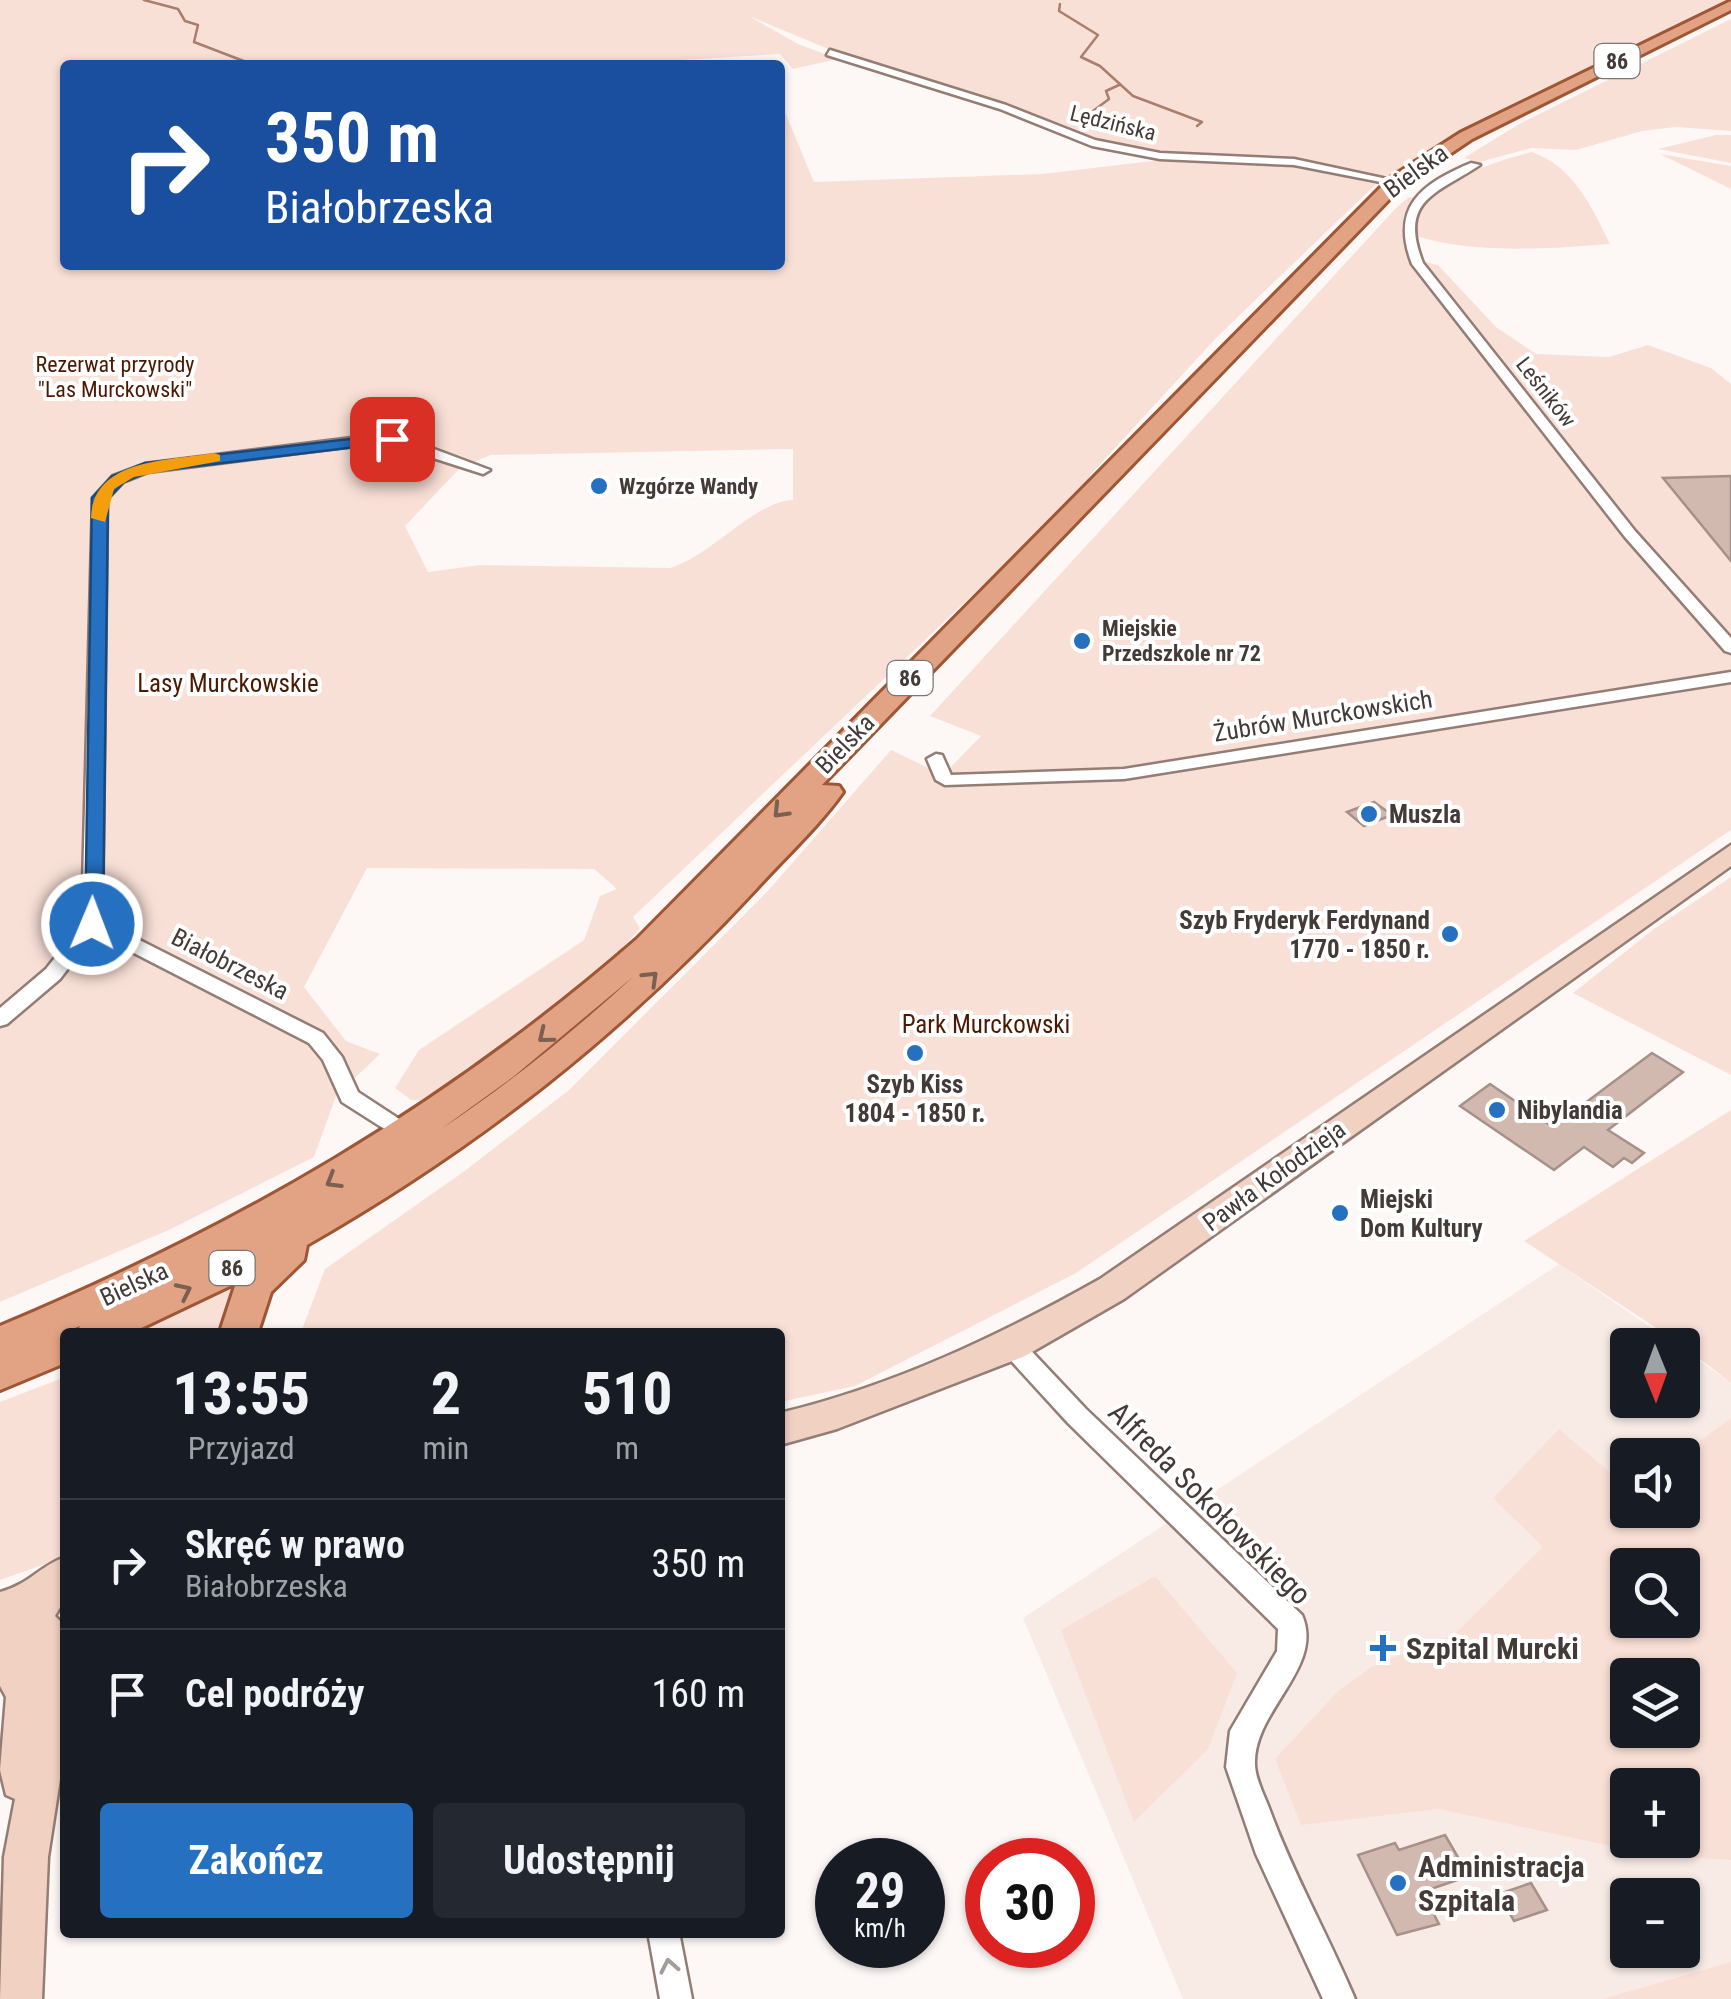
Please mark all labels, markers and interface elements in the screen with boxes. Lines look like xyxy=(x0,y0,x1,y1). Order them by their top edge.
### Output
road number: 86 xyxy=(1594,44,1640,78)
text: 350 m xyxy=(265,97,439,179)
icon: right xyxy=(100,100,230,230)
street label: Lędzińska xyxy=(1068,100,1158,146)
street label: Bielska xyxy=(1379,138,1453,204)
text: Białobrzeska xyxy=(265,181,494,234)
park label: Rezerwat przyrody "Las Murckowski" xyxy=(35,352,195,402)
street label: Leśników xyxy=(1511,352,1581,432)
pin xyxy=(350,397,435,482)
icon: arrive xyxy=(365,412,420,467)
place label: Wzgórze Wandy xyxy=(619,474,758,499)
marker: Wzgórze Wandy xyxy=(588,475,610,497)
place label: Miejskie Przedszkole nr 72 xyxy=(1102,616,1261,666)
marker: Miejskie Przedszkole nr 72 xyxy=(1071,630,1093,652)
road number: 86 xyxy=(888,661,932,695)
park label: Lasy Murckowskie xyxy=(137,669,319,698)
street label: Żubrów Murckowskich xyxy=(1212,684,1434,748)
street label: Bielska xyxy=(810,708,880,780)
one-way arrow xyxy=(774,800,792,818)
place label: Muszla xyxy=(1389,800,1461,829)
marker: Muszla xyxy=(1358,803,1380,825)
position arrow xyxy=(40,872,144,976)
place label: Szyb Fryderyk Ferdynand 1770 - 1850 r. xyxy=(1179,906,1430,964)
street label: Białobrzeska xyxy=(167,922,293,1006)
marker: Szyb Fryderyk Ferdynand 1770 - 1850 r. xyxy=(1439,923,1461,945)
one-way arrow xyxy=(639,971,657,989)
park label: Park Murckowski xyxy=(902,1010,1070,1039)
one-way arrow xyxy=(539,1024,557,1042)
marker: Szyb Kiss 1804 - 1850 r. xyxy=(904,1042,926,1064)
place label: Szyb Kiss 1804 - 1850 r. xyxy=(845,1070,985,1128)
place label: Nibylandia xyxy=(1517,1096,1623,1125)
marker: Nibylandia xyxy=(1486,1099,1508,1121)
street label: Pawła Kołodzieja xyxy=(1197,1115,1351,1237)
one-way arrow xyxy=(326,1169,344,1188)
place label: Miejski Dom Kultury xyxy=(1360,1185,1483,1243)
marker: Miejski Dom Kultury xyxy=(1329,1202,1351,1224)
road number: 86 xyxy=(210,1251,254,1285)
street label: Bielska xyxy=(95,1256,173,1312)
one-way arrow xyxy=(174,1284,192,1304)
north arrow xyxy=(1610,1328,1700,1418)
map controls xyxy=(1610,1328,1700,1968)
text: 13:55 xyxy=(172,1358,310,1429)
text: 2 xyxy=(431,1358,461,1429)
text: 510 xyxy=(582,1358,673,1429)
street label: Alfreda Sokołowskiego xyxy=(1101,1394,1319,1612)
text: Przyjazd xyxy=(188,1429,295,1467)
text: min xyxy=(422,1429,469,1467)
text: m xyxy=(615,1429,639,1467)
button: sound xyxy=(1610,1438,1700,1528)
text: Skręć w prawo xyxy=(185,1523,405,1567)
icon: right xyxy=(100,1537,155,1592)
text: 350 m xyxy=(651,1542,745,1586)
button: search xyxy=(1610,1548,1700,1638)
text: Białobrzeska xyxy=(185,1567,348,1605)
place label: Szpital Murcki xyxy=(1406,1631,1579,1666)
marker: Szpital Murcki xyxy=(1370,1635,1396,1661)
button: layers xyxy=(1610,1658,1700,1748)
icon: arrive xyxy=(100,1667,155,1722)
text: Cel podróży xyxy=(185,1672,364,1716)
text: 160 m xyxy=(651,1672,745,1716)
button: + xyxy=(1610,1768,1700,1858)
button: Zakończ xyxy=(100,1803,413,1918)
button: Udostępnij xyxy=(433,1803,745,1918)
speed limit sign: 30 xyxy=(965,1838,1095,1968)
place label: Administracja Szpitala xyxy=(1418,1849,1585,1918)
text: 29 xyxy=(855,1862,905,1920)
marker: Administracja Szpitala xyxy=(1387,1872,1409,1894)
button: − xyxy=(1610,1878,1700,1968)
text: km/h xyxy=(854,1914,906,1943)
one-way arrow xyxy=(660,1958,681,1975)

